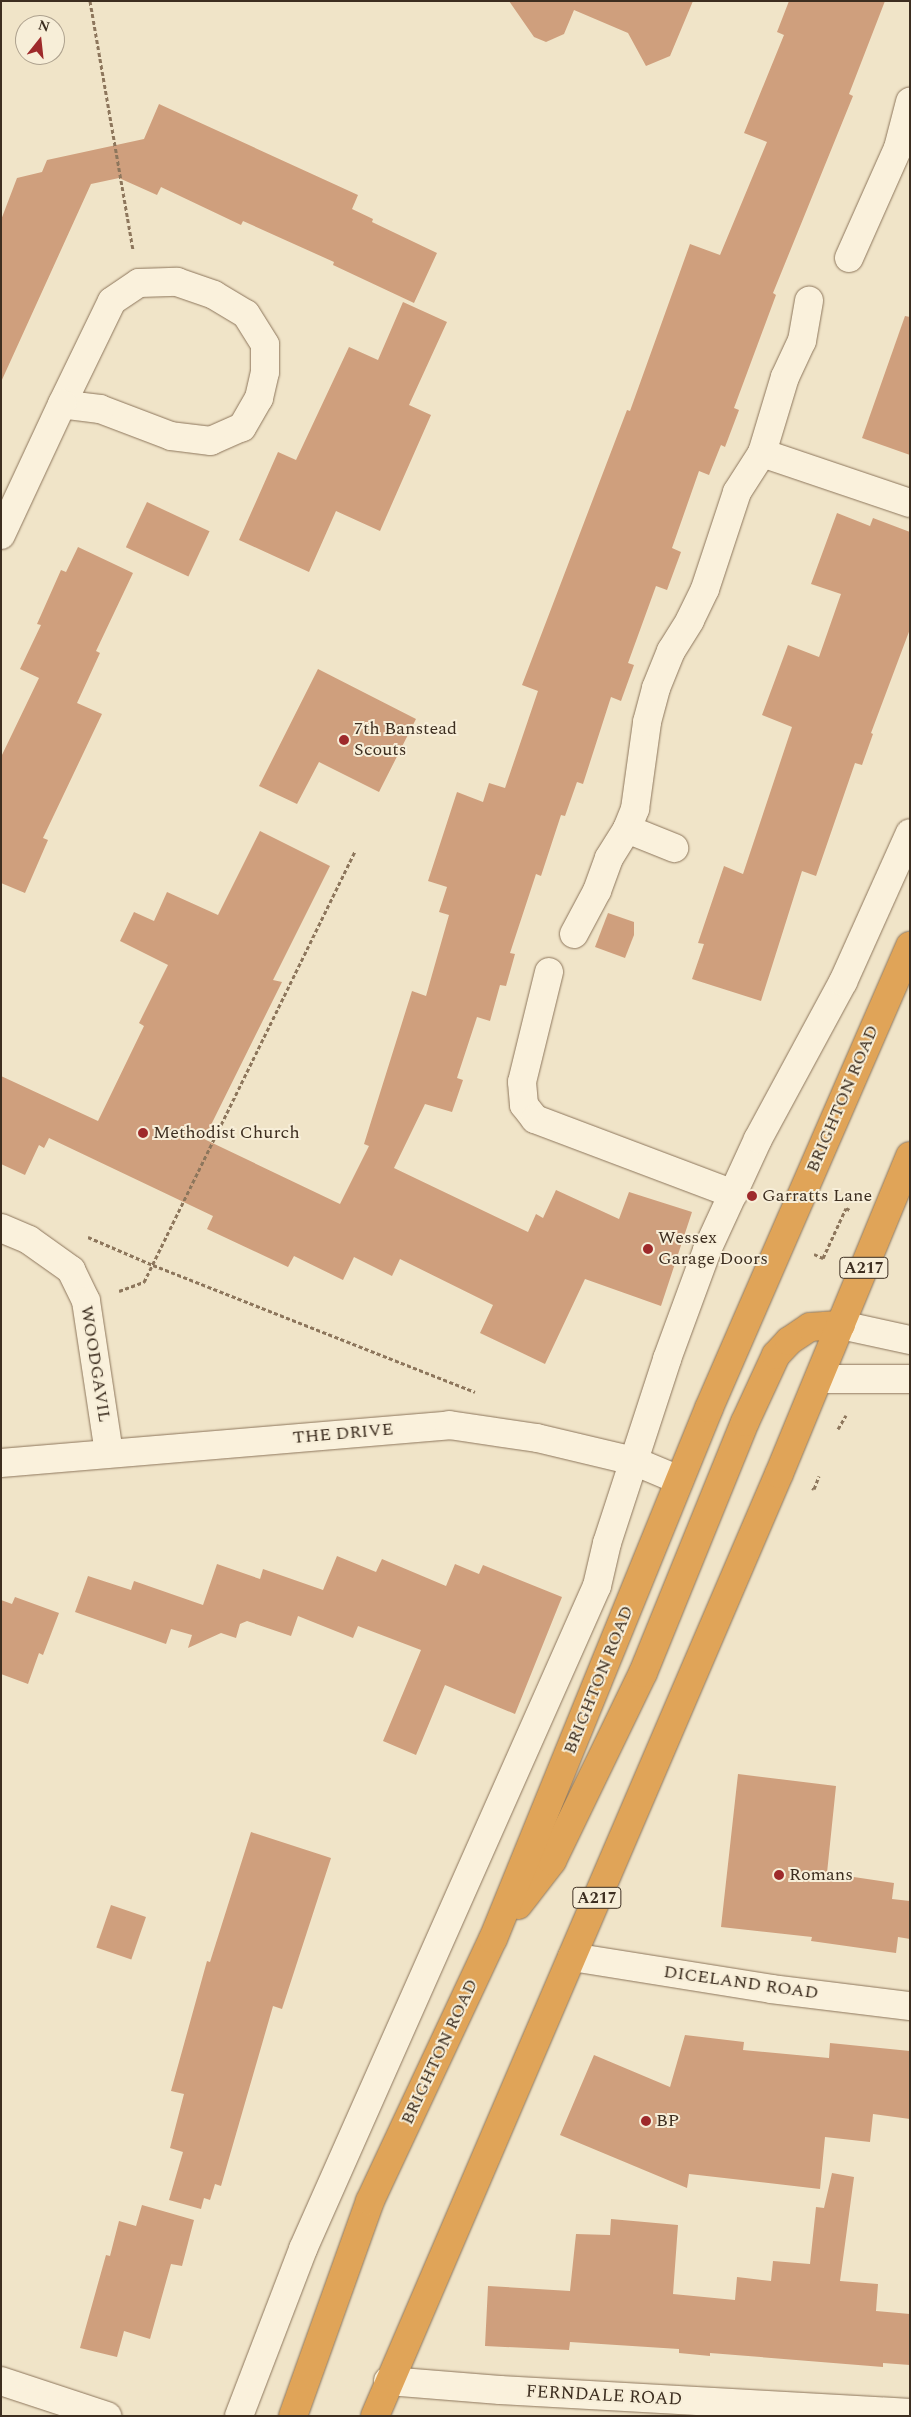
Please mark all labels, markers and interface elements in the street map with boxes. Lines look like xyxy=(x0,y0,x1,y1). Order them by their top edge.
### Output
text: N xyxy=(36,14,52,38)
north arrow xyxy=(15,15,65,65)
place label: 7th Banstead Scouts xyxy=(354,719,457,762)
marker: 7th Banstead Scouts xyxy=(338,734,350,746)
street label: BRIGHTON ROAD xyxy=(802,1022,884,1176)
place label: Methodist Church xyxy=(153,1122,300,1144)
marker: Methodist Church xyxy=(137,1127,149,1139)
place label: Garratts Lane xyxy=(762,1185,872,1207)
marker: Garratts Lane xyxy=(746,1190,758,1202)
place label: Wessex Garage Doors xyxy=(658,1228,768,1270)
marker: Wessex Garage Doors xyxy=(642,1243,654,1255)
road number: A217 xyxy=(839,1254,889,1282)
street label: WOODGAVIL xyxy=(75,1304,115,1424)
street label: THE DRIVE xyxy=(292,1419,394,1449)
street label: BRIGHTON ROAD xyxy=(559,1603,639,1757)
place label: Romans xyxy=(789,1864,853,1886)
marker: Romans xyxy=(773,1869,785,1881)
road number: A217 xyxy=(572,1885,622,1912)
street label: DICELAND ROAD xyxy=(662,1961,820,2005)
street label: BRIGHTON ROAD xyxy=(397,1976,483,2128)
place label: BP xyxy=(656,2110,679,2132)
marker: BP xyxy=(640,2115,652,2127)
street label: FERNDALE ROAD xyxy=(525,2381,683,2411)

